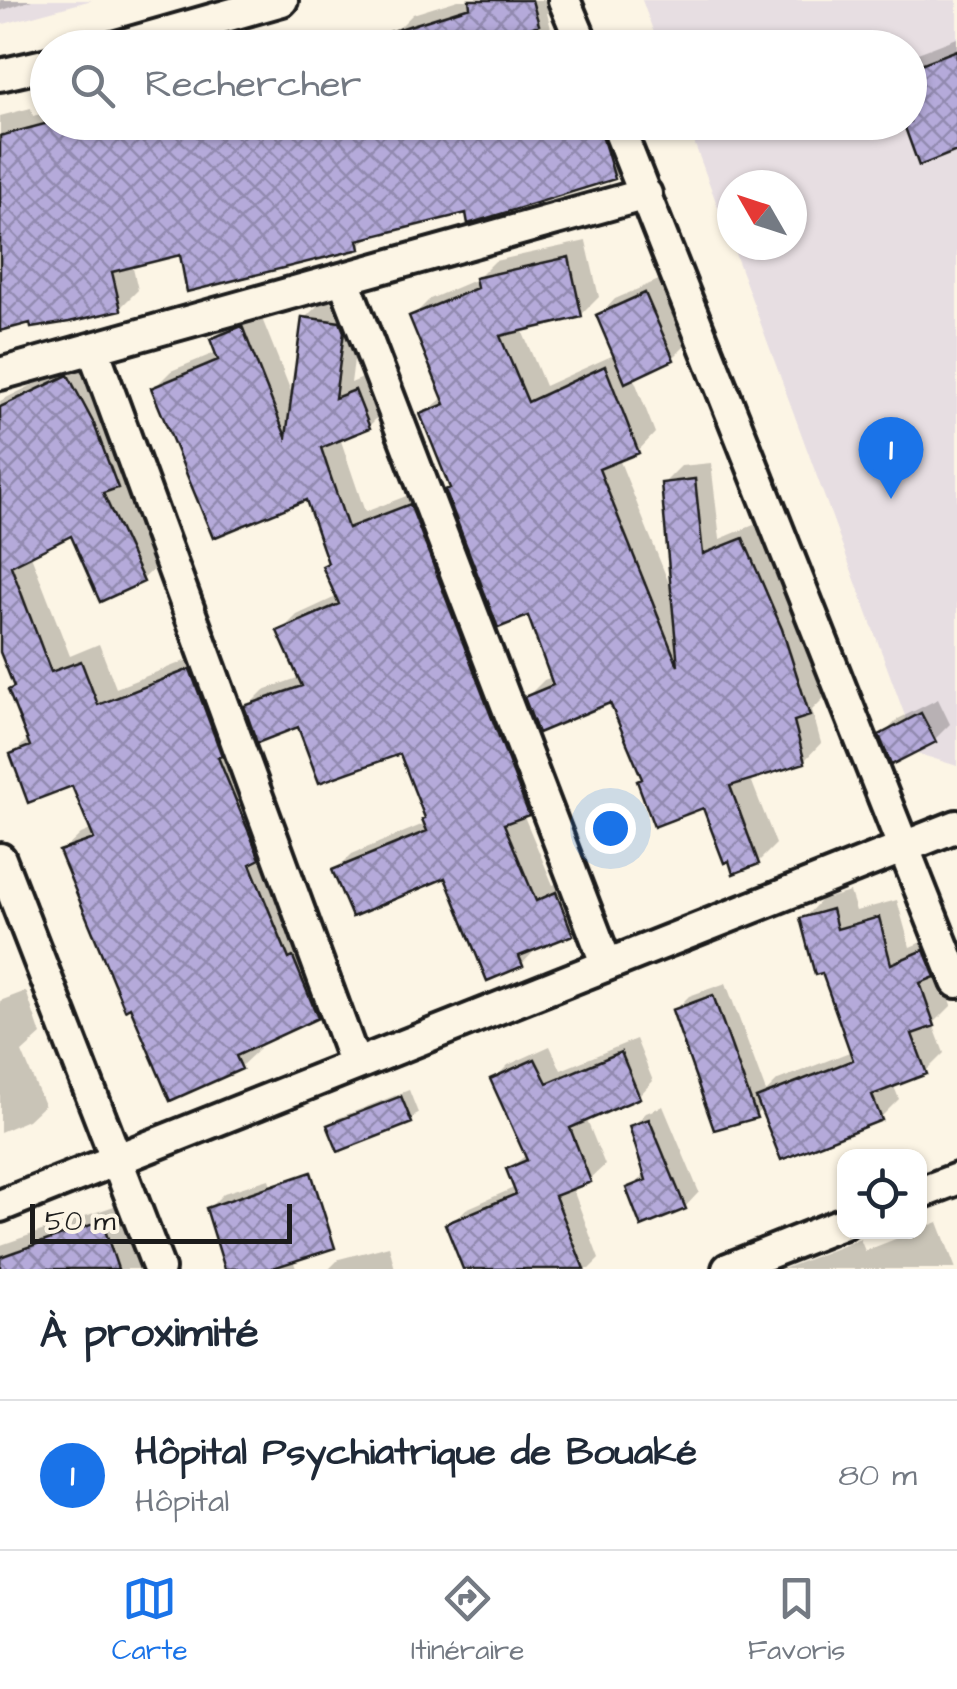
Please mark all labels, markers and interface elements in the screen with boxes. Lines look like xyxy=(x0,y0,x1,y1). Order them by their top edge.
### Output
search box xyxy=(30,30,927,140)
icon: search xyxy=(65,58,120,113)
text: Rechercher xyxy=(145,59,361,111)
north arrow xyxy=(717,170,807,260)
pin: 1 xyxy=(858,416,924,499)
your location xyxy=(585,803,636,854)
map controls xyxy=(837,1149,927,1239)
button: locate xyxy=(837,1149,927,1239)
scale bar xyxy=(30,1199,292,1244)
text: 50 m xyxy=(45,1202,116,1241)
text: À proximité xyxy=(40,1305,259,1363)
text: Hôpital Psychiatrique de Bouaké xyxy=(135,1427,697,1479)
text: 1 xyxy=(70,1453,75,1498)
text: 80 m xyxy=(838,1453,917,1498)
text: Hôpital xyxy=(135,1479,229,1524)
tab: Carte xyxy=(112,1571,188,1670)
tab: Itinéraire xyxy=(411,1571,524,1670)
tab: Favoris xyxy=(748,1571,845,1670)

